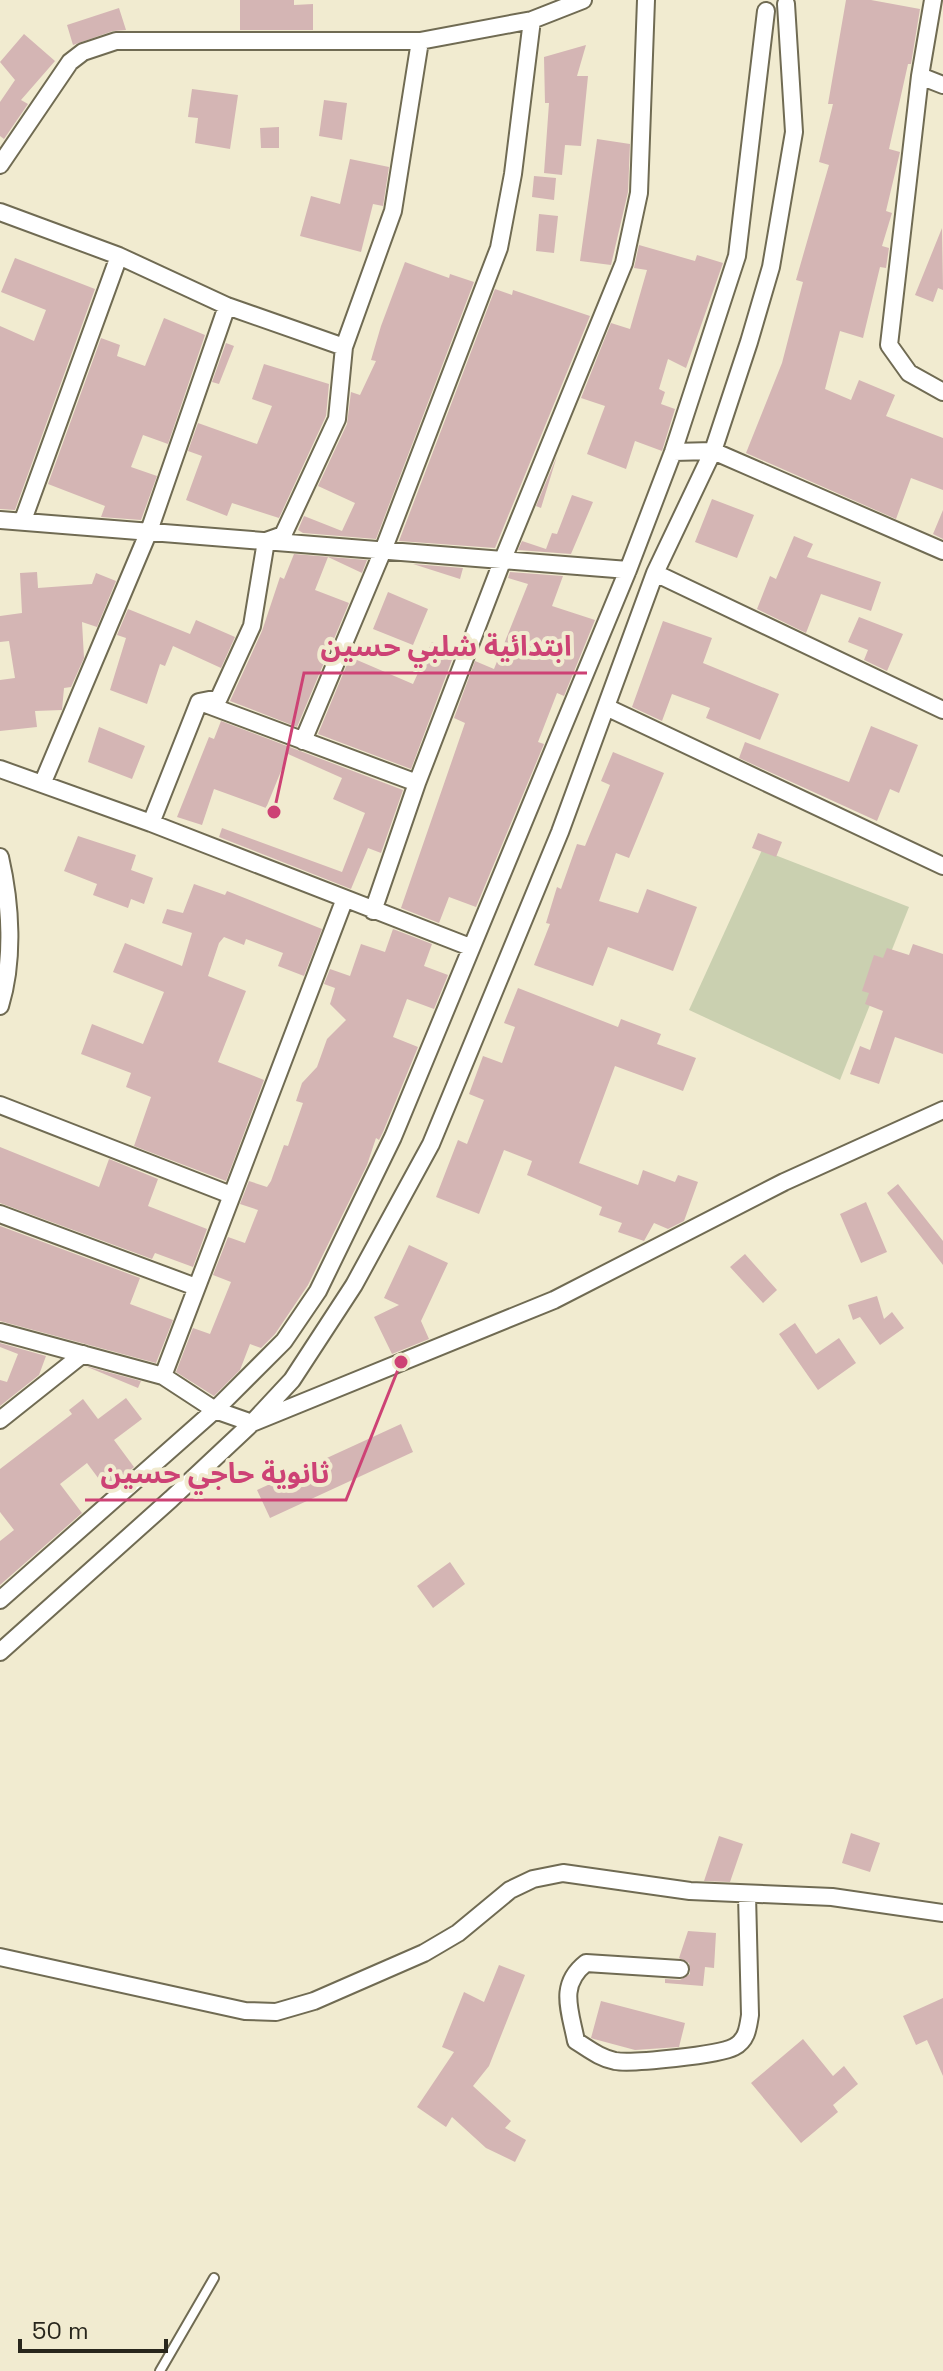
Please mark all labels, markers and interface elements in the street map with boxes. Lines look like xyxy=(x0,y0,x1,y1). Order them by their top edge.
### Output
callout: ابتدائية شلبي حسين xyxy=(304,621,587,673)
text: ابتدائية شلبي حسين xyxy=(320,628,572,668)
callout: ثانوية حاجي حسين xyxy=(85,1448,346,1500)
text: ثانوية حاجي حسين xyxy=(100,1455,330,1495)
scale bar xyxy=(20,2303,166,2353)
text: 50 m xyxy=(32,2315,89,2346)

